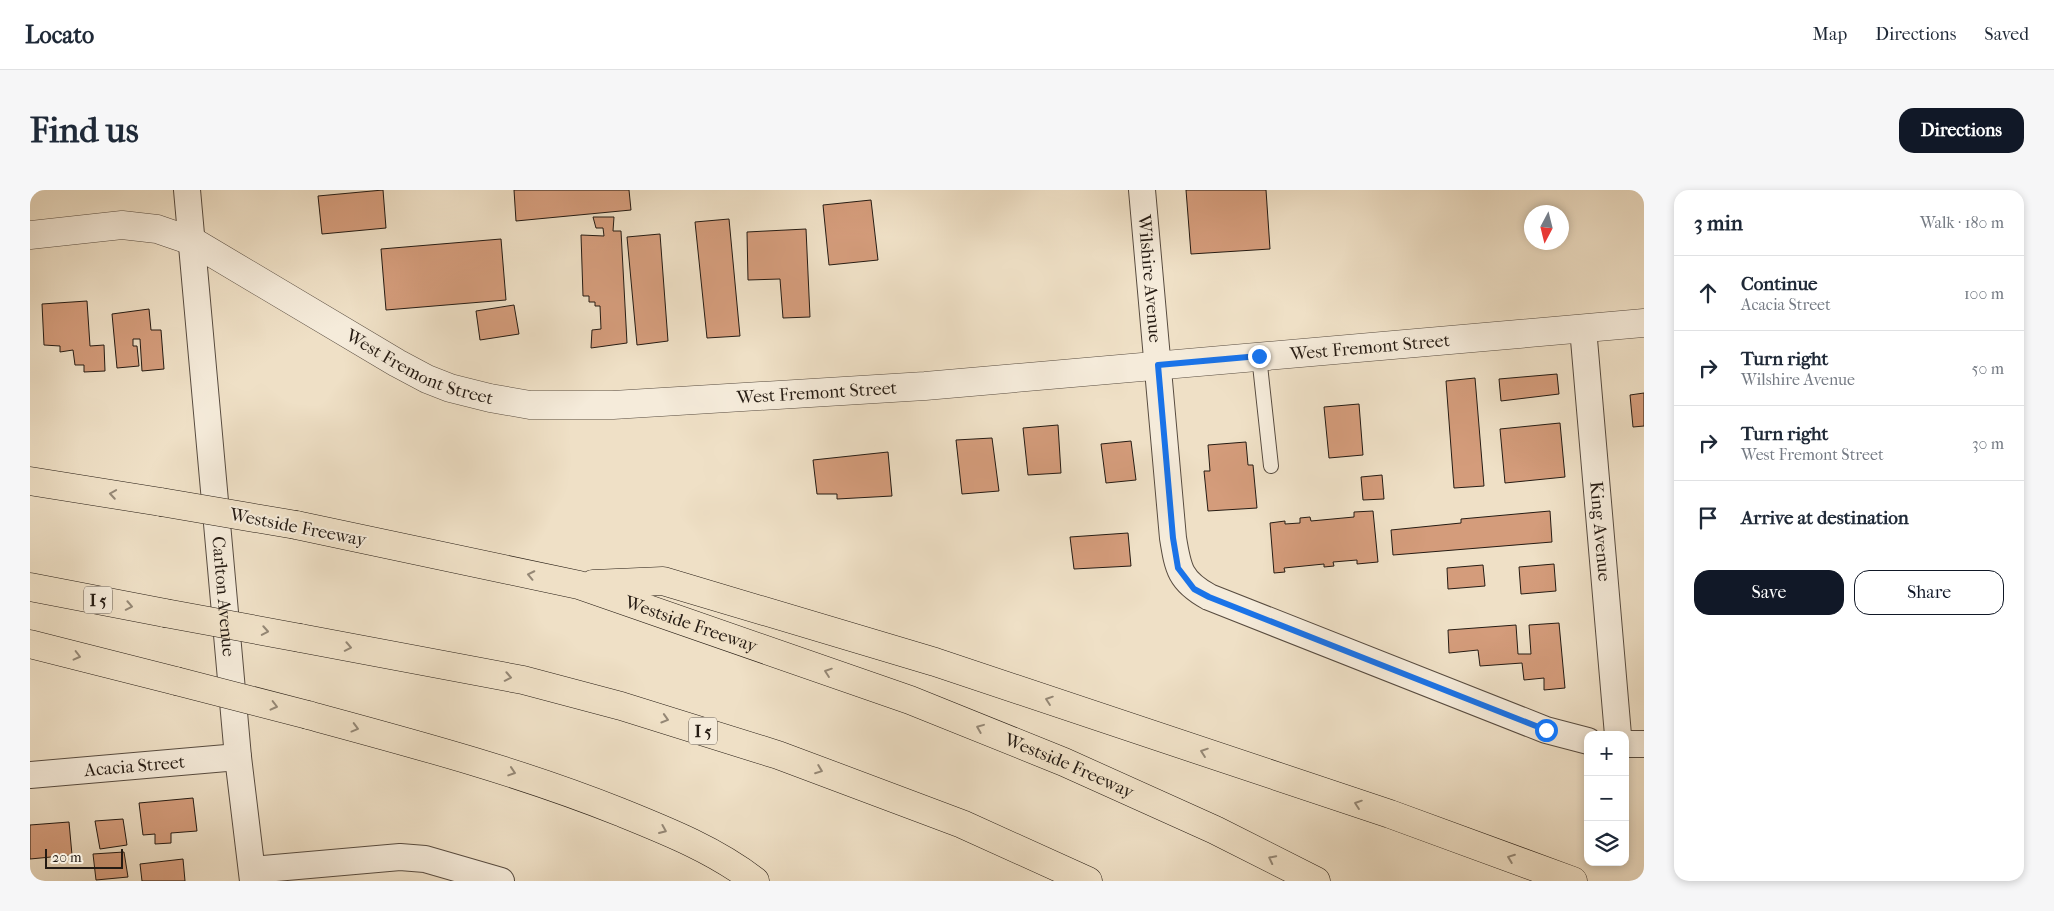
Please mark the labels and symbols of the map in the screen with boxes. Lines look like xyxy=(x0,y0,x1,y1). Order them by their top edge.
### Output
north arrow xyxy=(1524,205,1569,250)
street label: Wilshire Avenue xyxy=(1133,213,1166,344)
street label: West Fremont Street xyxy=(341,324,496,410)
street label: West Fremont Street xyxy=(1288,330,1451,365)
route end xyxy=(1248,345,1271,368)
street label: West Fremont Street xyxy=(735,378,898,409)
street label: King Avenue xyxy=(1585,480,1615,582)
one-way arrow xyxy=(109,490,117,500)
street label: Westside Freeway xyxy=(227,504,369,551)
street label: Carlton Avenue xyxy=(207,535,239,658)
one-way arrow xyxy=(527,570,535,580)
road number: I 5 xyxy=(84,586,112,614)
street label: Westside Freeway xyxy=(621,591,761,658)
one-way arrow xyxy=(125,600,134,611)
one-way arrow xyxy=(261,626,269,636)
one-way arrow xyxy=(344,641,353,651)
one-way arrow xyxy=(73,650,82,661)
one-way arrow xyxy=(824,667,833,677)
one-way arrow xyxy=(503,671,512,682)
one-way arrow xyxy=(1046,696,1054,706)
one-way arrow xyxy=(270,700,279,711)
one-way arrow xyxy=(660,714,668,724)
road number: I 5 xyxy=(689,718,717,744)
route start xyxy=(1535,719,1558,742)
one-way arrow xyxy=(351,722,359,732)
one-way arrow xyxy=(977,724,985,734)
street label: Westside Freeway xyxy=(1000,729,1138,804)
one-way arrow xyxy=(1200,748,1208,758)
street label: Acacia Street xyxy=(82,752,186,781)
one-way arrow xyxy=(814,764,823,774)
one-way arrow xyxy=(507,767,515,777)
one-way arrow xyxy=(1354,799,1362,809)
one-way arrow xyxy=(659,824,667,834)
scale bar xyxy=(45,846,122,869)
one-way arrow xyxy=(1507,854,1516,864)
one-way arrow xyxy=(1268,855,1277,865)

